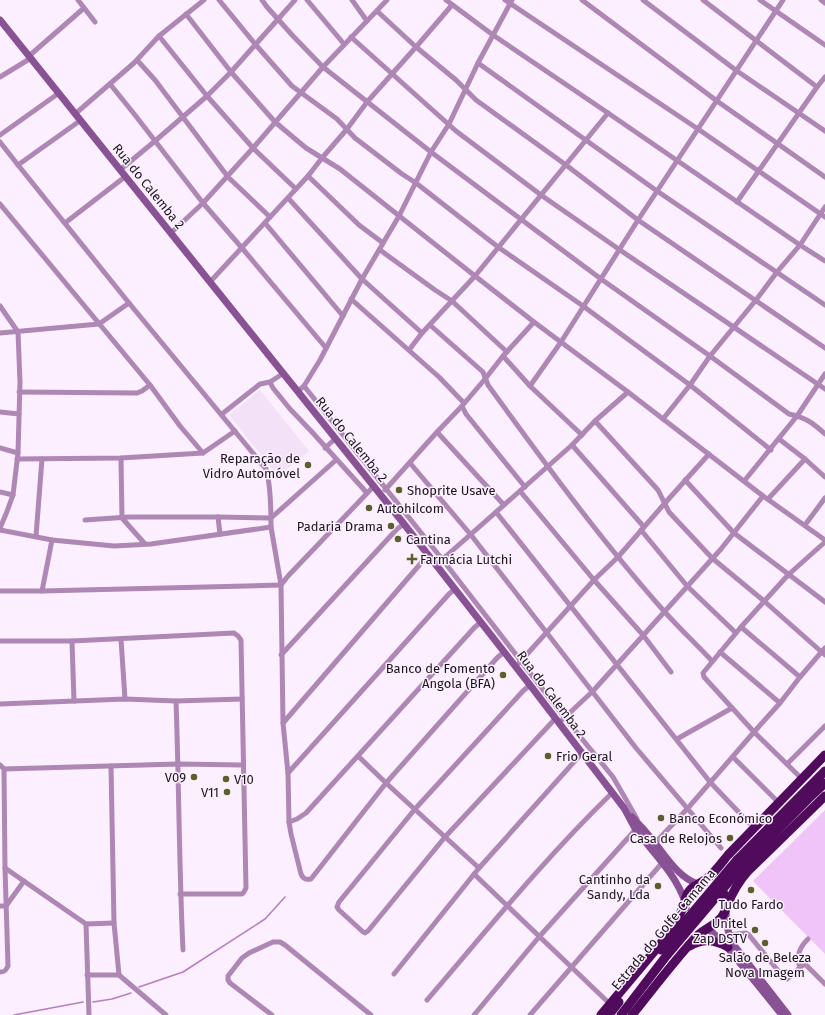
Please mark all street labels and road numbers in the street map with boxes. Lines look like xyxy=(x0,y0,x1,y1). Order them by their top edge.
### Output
street label: Rua do Calemba 2 xyxy=(110,141,188,232)
street label: Rua do Calemba 2 xyxy=(313,394,391,485)
street label: Rua do Calemba 2 xyxy=(514,648,589,741)
street label: Estrada do Golfe-Camama xyxy=(608,866,718,993)

